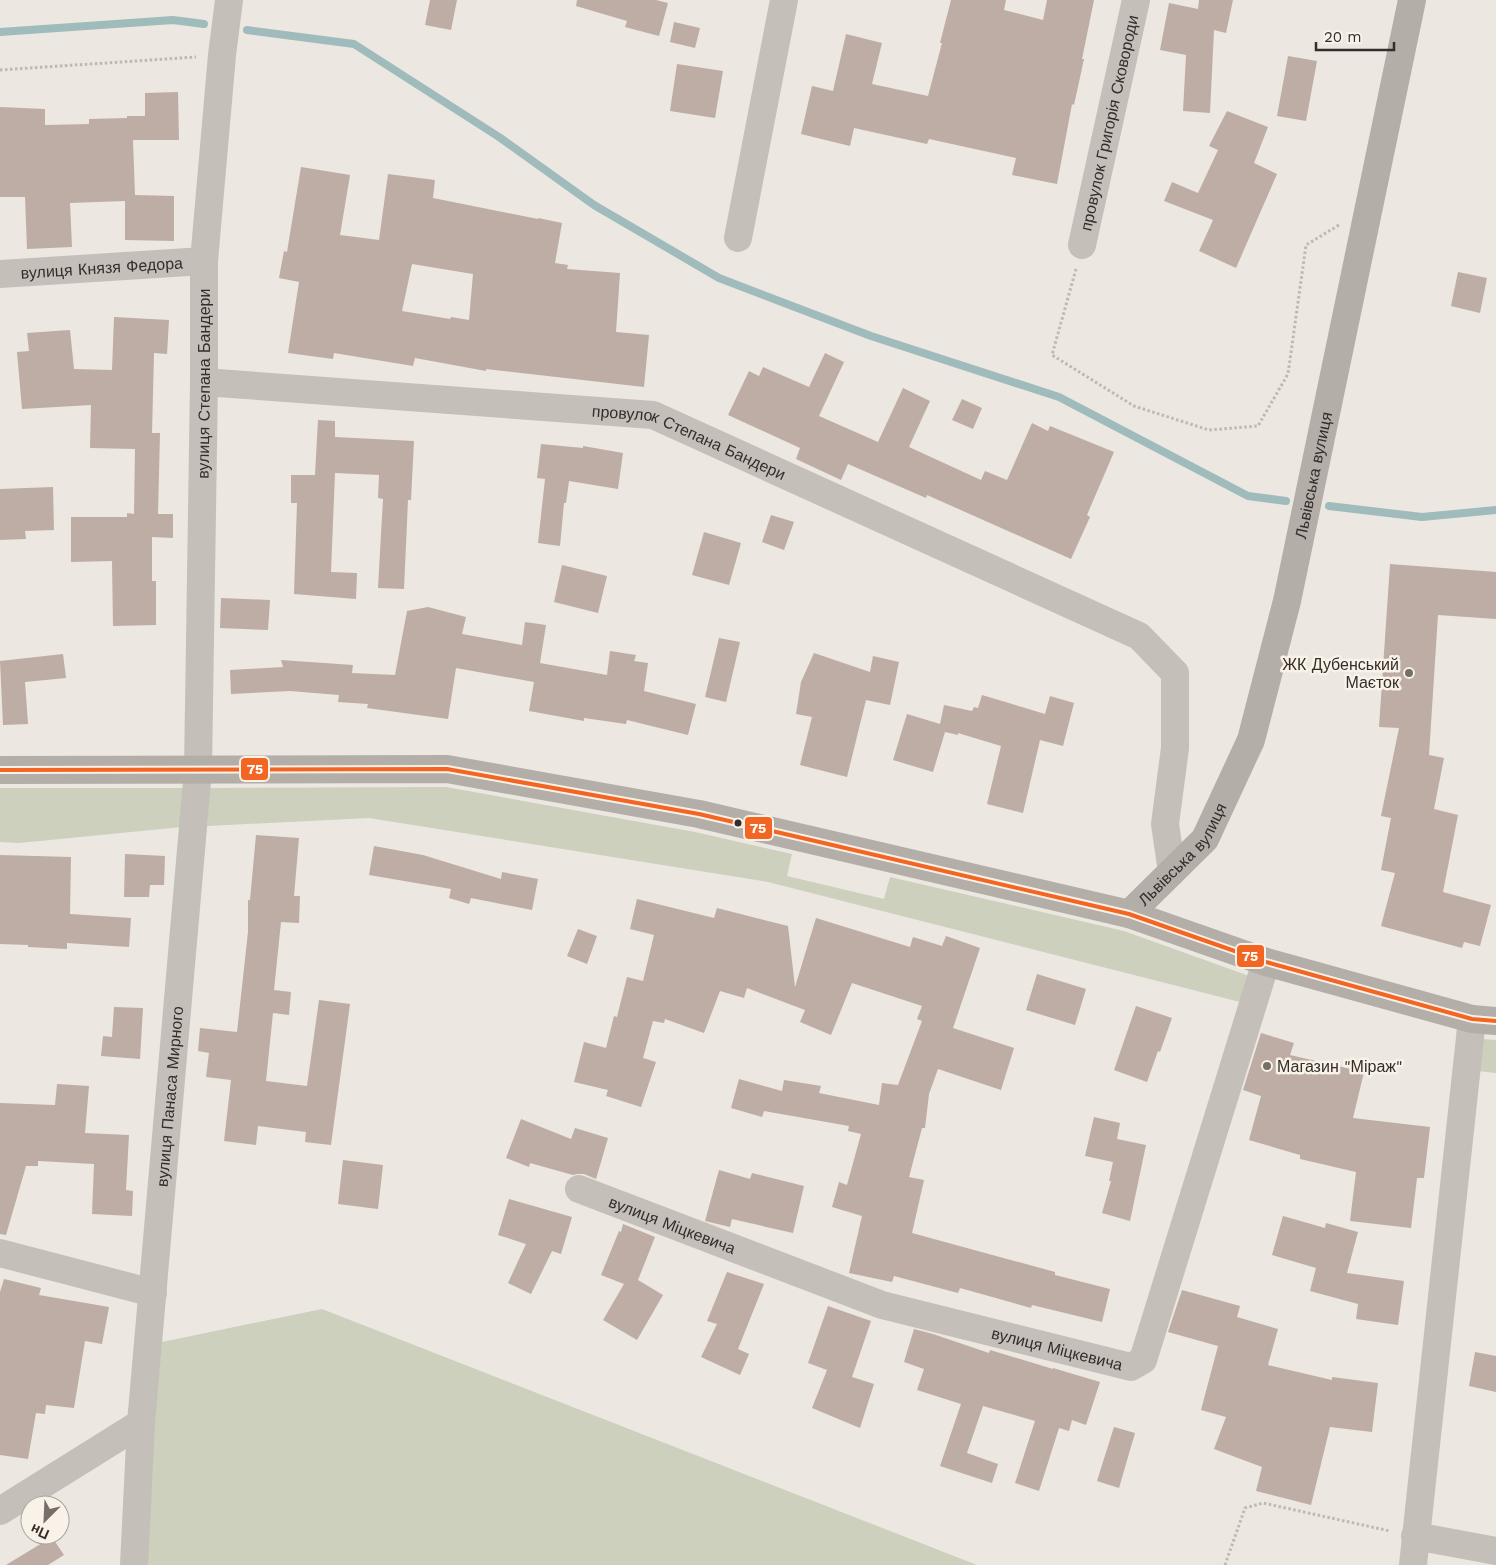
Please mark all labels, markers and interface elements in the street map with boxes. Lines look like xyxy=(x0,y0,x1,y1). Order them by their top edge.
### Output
street label: провулок Григорія Сковороди xyxy=(1076,13,1142,233)
scale bar xyxy=(1316,20,1394,52)
text: 20 m xyxy=(1324,28,1362,46)
street label: вулиця Князя Федора xyxy=(20,253,184,283)
street label: вулиця Степана Бандери xyxy=(194,289,214,479)
street label: провулок Степана Бандери xyxy=(591,402,789,484)
street label: Львівська вулиця xyxy=(1291,410,1336,541)
place label: ЖК Дубенський Маєток xyxy=(1282,655,1400,692)
marker: ЖК Дубенський Маєток xyxy=(1403,667,1415,679)
line badge: 75 xyxy=(240,757,269,781)
text: 75 xyxy=(247,761,263,777)
street label: Львівська вулиця xyxy=(1134,800,1230,910)
line badge: 75 xyxy=(744,816,773,840)
unlabelled marker xyxy=(733,818,743,828)
text: 75 xyxy=(750,820,766,836)
line badge: 75 xyxy=(1236,944,1265,968)
text: 75 xyxy=(1242,948,1258,964)
street label: вулиця Панаса Мирного xyxy=(153,1005,187,1188)
place label: Магазин "Міраж" xyxy=(1277,1057,1402,1076)
marker: Магазин "Міраж" xyxy=(1261,1060,1273,1072)
street label: вулиця Міцкевича xyxy=(606,1192,738,1258)
street label: вулиця Міцкевича xyxy=(990,1324,1125,1375)
north arrow xyxy=(20,1495,70,1545)
text: Пн xyxy=(28,1521,51,1543)

